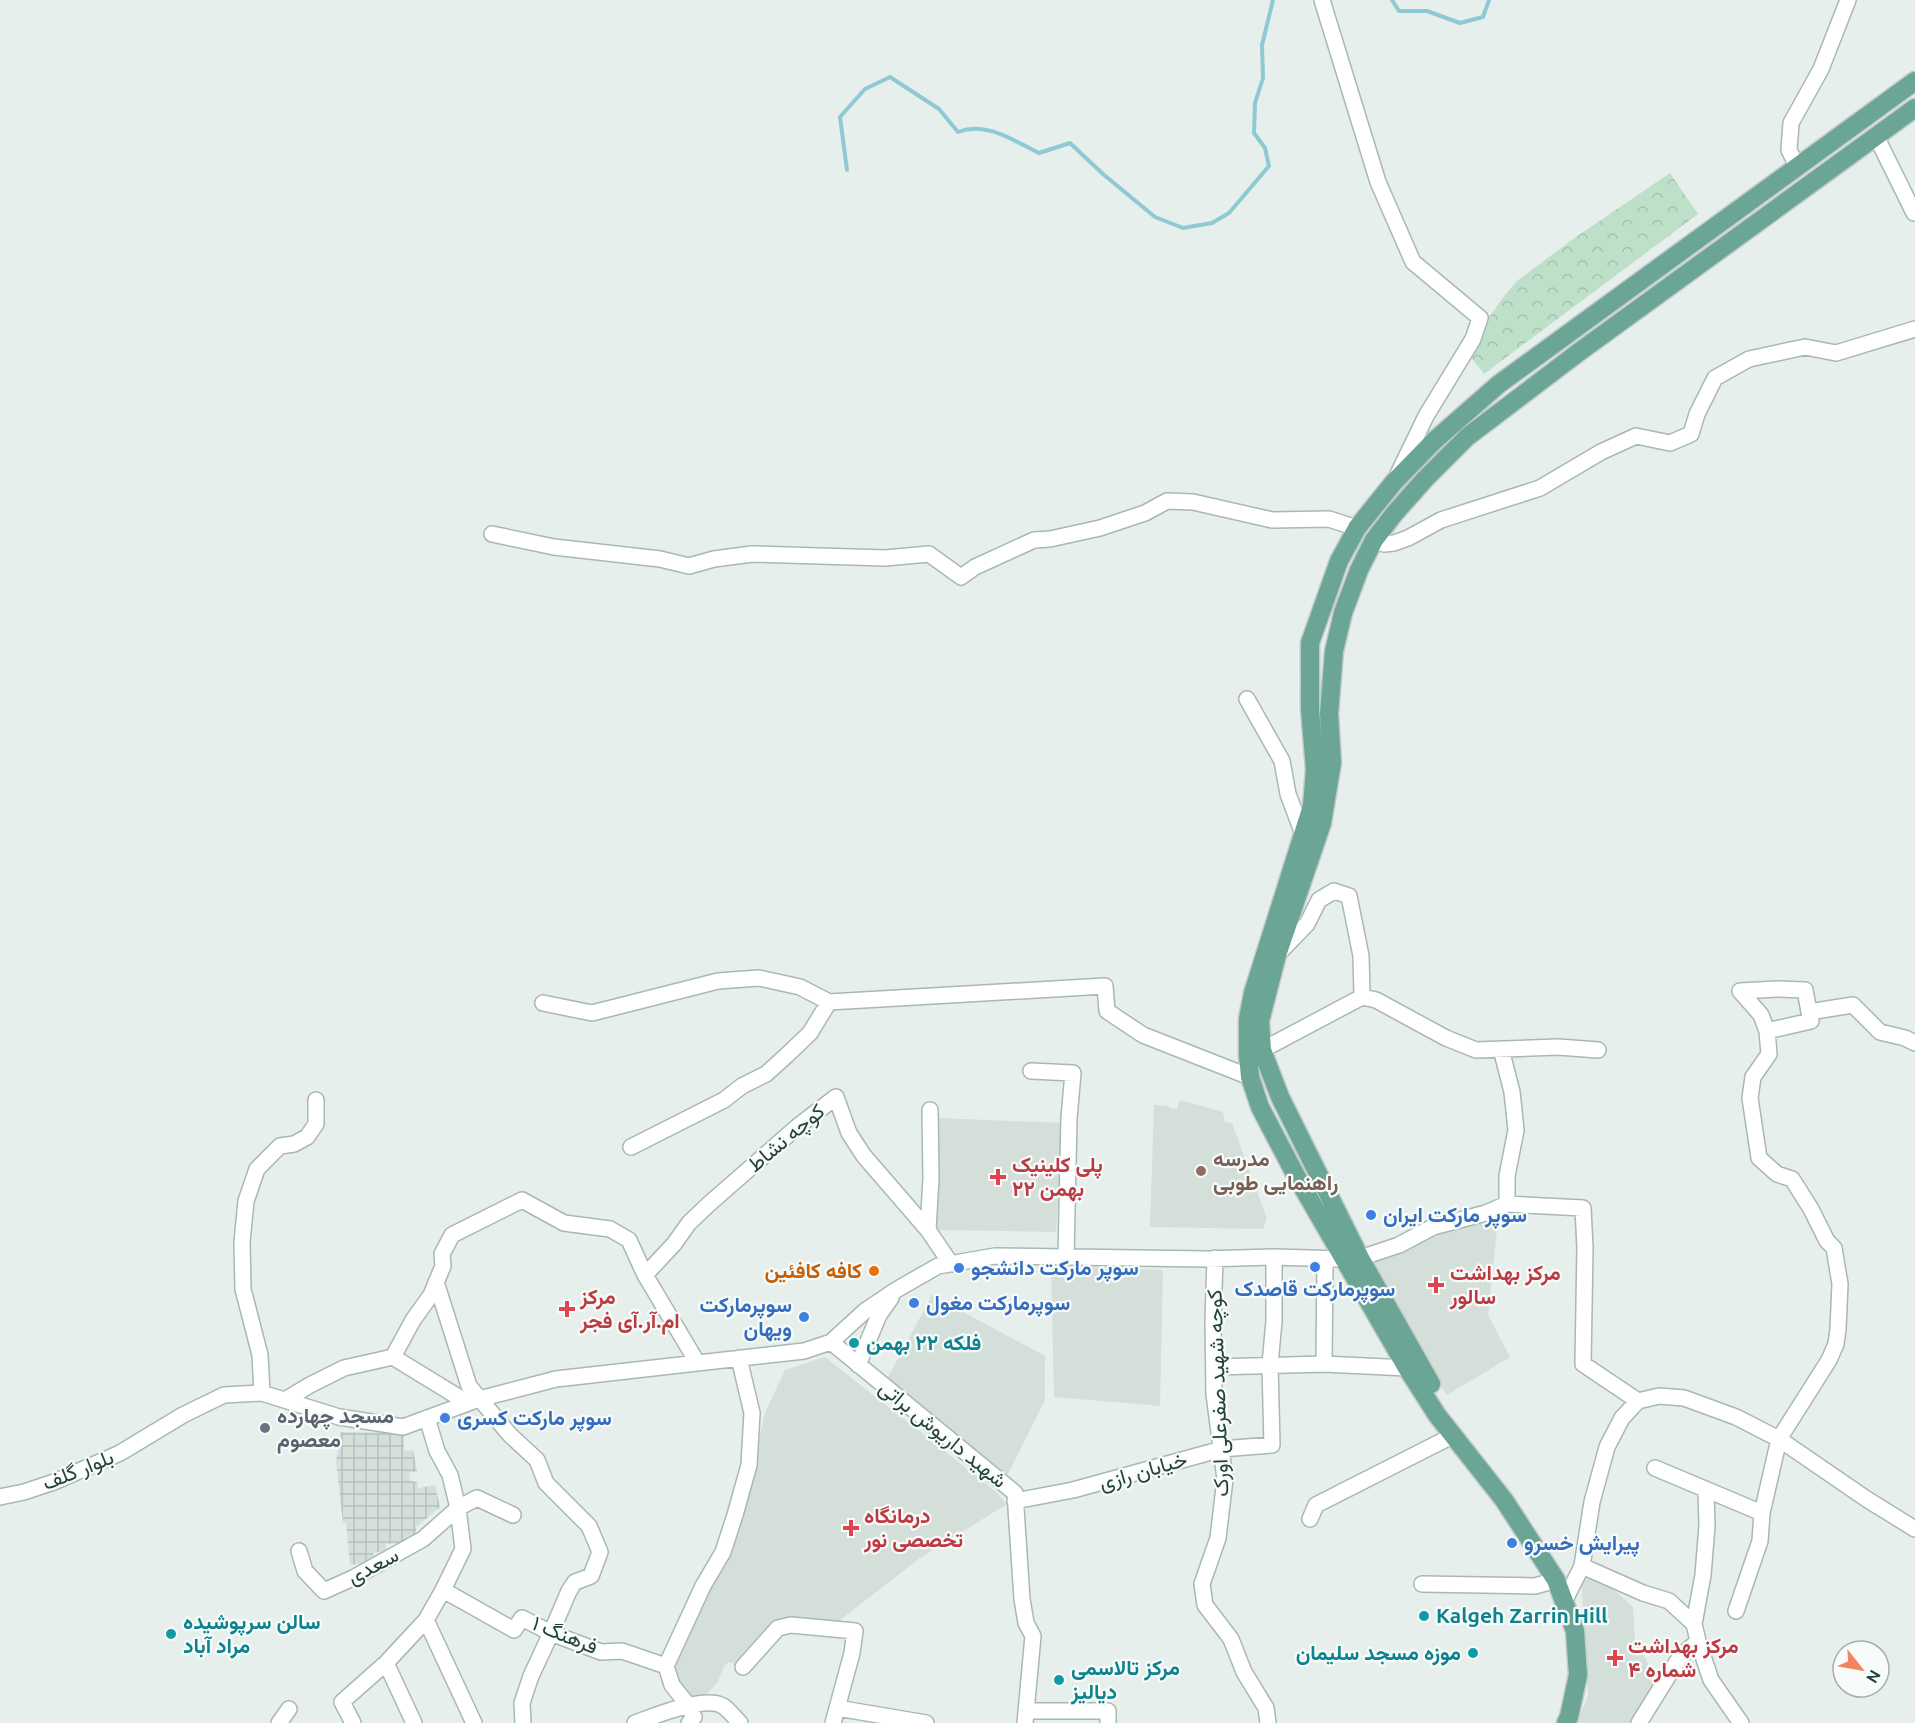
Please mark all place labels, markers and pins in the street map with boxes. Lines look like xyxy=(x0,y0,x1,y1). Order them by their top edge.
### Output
place label: مدرسه راهنمایی طوبی xyxy=(1213,1146,1338,1196)
place label: پلی کلینیک ۲۲ بهمن xyxy=(1012,1152,1103,1202)
marker: مدرسه راهنمایی طوبی xyxy=(1194,1164,1208,1178)
marker: پلی کلینیک ۲۲ بهمن xyxy=(989,1168,1007,1186)
place label: سوپر مارکت ایران xyxy=(1383,1202,1527,1229)
marker: سوپر مارکت ایران xyxy=(1364,1208,1378,1222)
place label: سوپر مارکت دانشجو xyxy=(971,1255,1139,1282)
place label: کافه کافئین xyxy=(764,1258,862,1283)
marker: سوپرمارکت قاصدک xyxy=(1308,1260,1322,1274)
place label: مرکز بهداشت سالور xyxy=(1449,1260,1561,1310)
marker: سوپر مارکت دانشجو xyxy=(952,1261,966,1275)
marker: کافه کافئین xyxy=(867,1264,881,1278)
place label: سوپرمارکت قاصدک xyxy=(1235,1276,1395,1303)
marker: مرکز بهداشت سالور xyxy=(1427,1276,1445,1294)
place label: مرکز ام.آر.آی فجر xyxy=(579,1284,680,1335)
place label: سوپرمارکت مغول xyxy=(926,1290,1070,1317)
place label: سوپرمارکت ویهان xyxy=(700,1292,792,1342)
marker: سوپرمارکت مغول xyxy=(907,1296,921,1310)
marker: مرکز ام.آر.آی فجر xyxy=(558,1300,576,1318)
marker: سوپرمارکت ویهان xyxy=(797,1310,811,1324)
place label: فلکه ۲۲ بهمن xyxy=(866,1330,981,1356)
marker: فلکه ۲۲ بهمن xyxy=(847,1336,861,1350)
place label: مسجد چهارده معصوم xyxy=(277,1403,394,1454)
place label: سوپر مارکت کسری xyxy=(457,1405,612,1432)
marker: سوپر مارکت کسری xyxy=(438,1411,452,1425)
marker: مسجد چهارده معصوم xyxy=(258,1421,272,1435)
place label: درمانگاه تخصصی نور xyxy=(863,1503,964,1553)
marker: درمانگاه تخصصی نور xyxy=(842,1519,860,1537)
place label: پیرایش خسرو xyxy=(1524,1530,1640,1557)
marker: پیرایش خسرو xyxy=(1505,1536,1519,1550)
place label: Kalgeh Zarrin Hill xyxy=(1436,1603,1608,1627)
place label: سالن سرپوشیده مراد آباد xyxy=(183,1609,321,1659)
marker: Kalgeh Zarrin Hill xyxy=(1417,1609,1431,1623)
marker: سالن سرپوشیده مراد آباد xyxy=(164,1627,178,1641)
place label: مرکز بهداشت شماره ۴ xyxy=(1628,1633,1739,1683)
place label: موزه مسجد سلیمان xyxy=(1296,1640,1461,1666)
marker: موزه مسجد سلیمان xyxy=(1466,1646,1480,1660)
marker: مرکز بهداشت شماره ۴ xyxy=(1606,1649,1624,1667)
place label: مرکز تالاسمی دیالیز xyxy=(1070,1655,1180,1705)
marker: مرکز تالاسمی دیالیز xyxy=(1052,1673,1066,1687)

